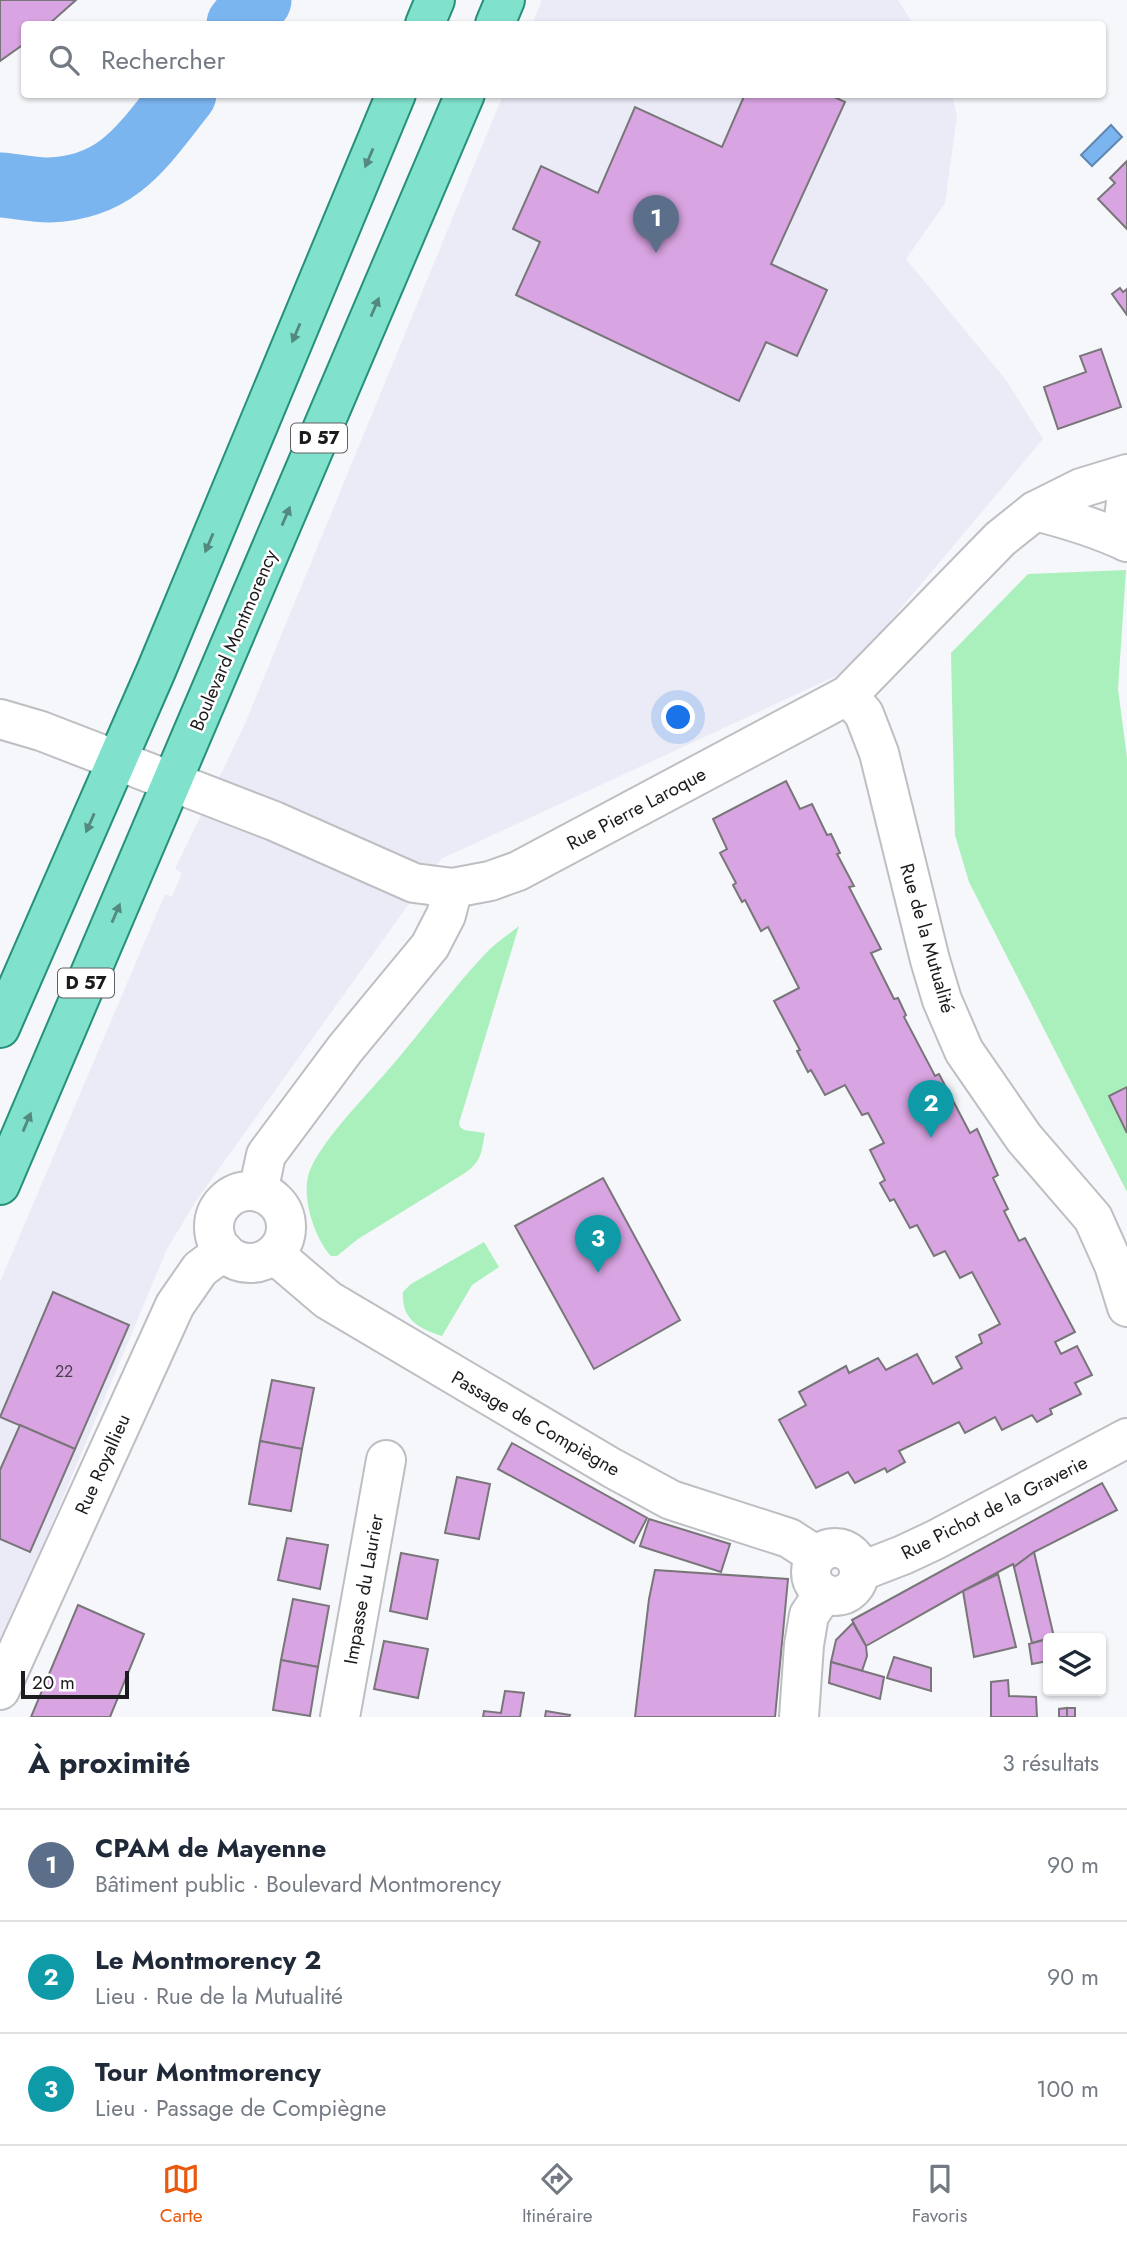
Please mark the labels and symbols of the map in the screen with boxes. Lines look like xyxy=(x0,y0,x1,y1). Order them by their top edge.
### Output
one-way arrow xyxy=(364,147,375,168)
pin: 1 xyxy=(633,195,679,253)
one-way arrow xyxy=(369,296,380,317)
one-way arrow xyxy=(291,323,302,344)
road number: D 57 xyxy=(291,424,347,452)
one-way arrow xyxy=(280,505,291,526)
one-way arrow xyxy=(203,533,215,553)
street label: Boulevard Montmorency xyxy=(183,545,284,735)
your location xyxy=(661,700,695,734)
street label: Rue Pierre Laroque xyxy=(562,760,711,857)
one-way arrow xyxy=(84,813,96,833)
street label: Rue de la Mutualité xyxy=(893,860,962,1016)
one-way arrow xyxy=(110,903,122,923)
road number: D 57 xyxy=(58,968,114,998)
pin: 2 xyxy=(908,1080,954,1138)
one-way arrow xyxy=(22,1112,33,1133)
pin: 3 xyxy=(575,1215,621,1273)
house number: 22 xyxy=(55,1360,73,1383)
street label: Passage de Compiègne xyxy=(447,1364,625,1483)
street label: Rue Royallieu xyxy=(68,1409,137,1519)
street label: Rue Pichot de la Graverie xyxy=(896,1449,1092,1566)
street label: Impasse du Laurier xyxy=(337,1511,390,1666)
scale bar xyxy=(21,1668,130,1700)

